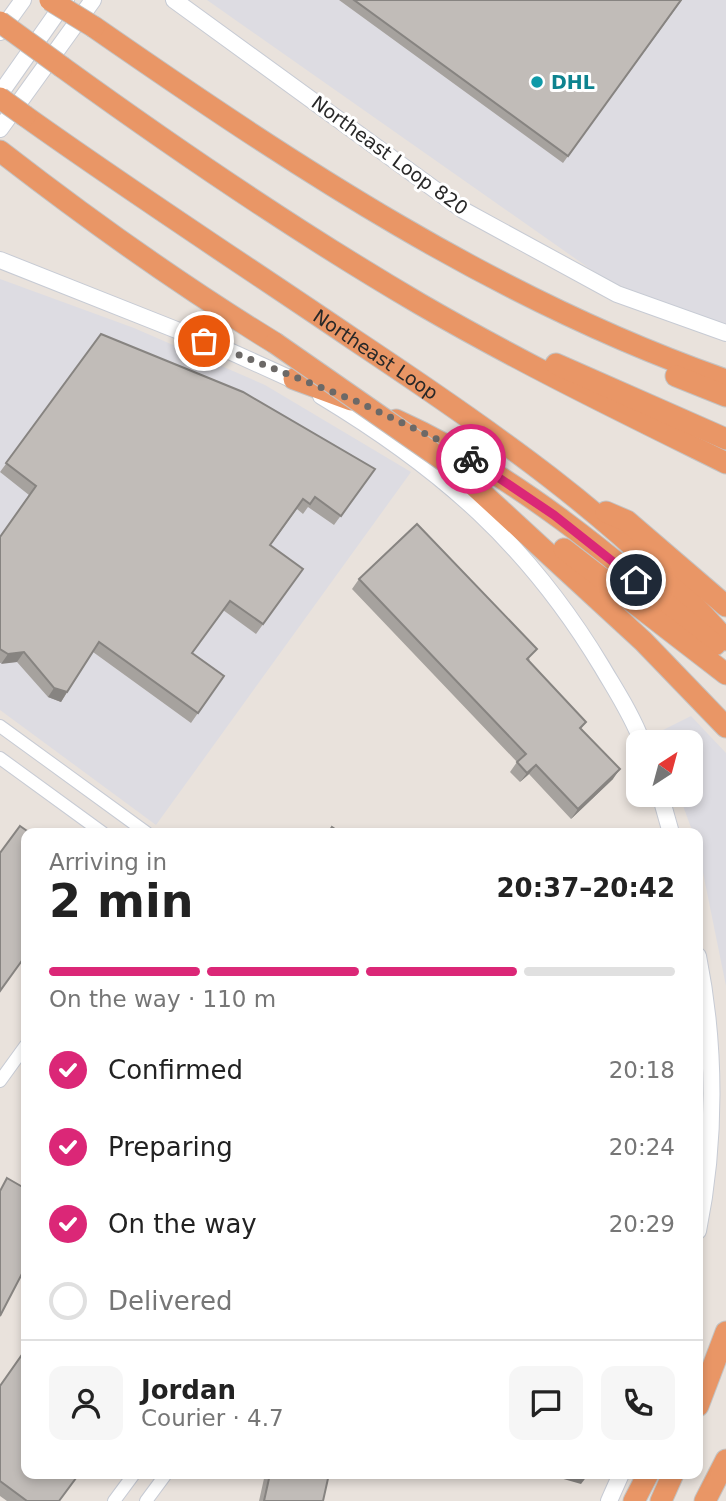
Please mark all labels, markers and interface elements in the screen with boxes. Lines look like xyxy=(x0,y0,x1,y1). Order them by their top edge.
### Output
place label: DHL xyxy=(551,71,595,93)
marker: DHL xyxy=(529,74,545,90)
street label: Northeast Loop 820 xyxy=(308,91,472,219)
street label: Northeast Loop xyxy=(309,304,442,404)
pin xyxy=(174,311,234,371)
icon: bag xyxy=(185,322,223,360)
courier xyxy=(436,424,506,494)
icon: bike xyxy=(452,440,490,478)
pin xyxy=(606,550,666,610)
icon: home xyxy=(617,561,655,599)
north arrow xyxy=(626,730,704,807)
map controls xyxy=(626,730,703,807)
text: Arriving in xyxy=(49,849,167,875)
text: 20:37–20:42 xyxy=(496,873,675,903)
text: 2 min xyxy=(49,874,193,928)
text: On the way · 110 m xyxy=(49,986,276,1012)
icon: check xyxy=(49,1051,87,1089)
text: Confirmed xyxy=(108,1055,243,1085)
text: 20:18 xyxy=(609,1057,675,1083)
icon: check xyxy=(49,1128,87,1166)
text: Preparing xyxy=(108,1132,233,1162)
text: 20:24 xyxy=(609,1134,675,1160)
icon: check xyxy=(49,1205,87,1243)
text: On the way xyxy=(108,1209,257,1239)
text: 20:29 xyxy=(609,1211,675,1237)
text: Delivered xyxy=(108,1286,232,1316)
button: person xyxy=(49,1366,123,1440)
button: chat xyxy=(509,1366,583,1440)
button: phone xyxy=(601,1366,675,1440)
text: Jordan xyxy=(141,1375,236,1405)
text: Courier · 4.7 xyxy=(141,1405,284,1431)

